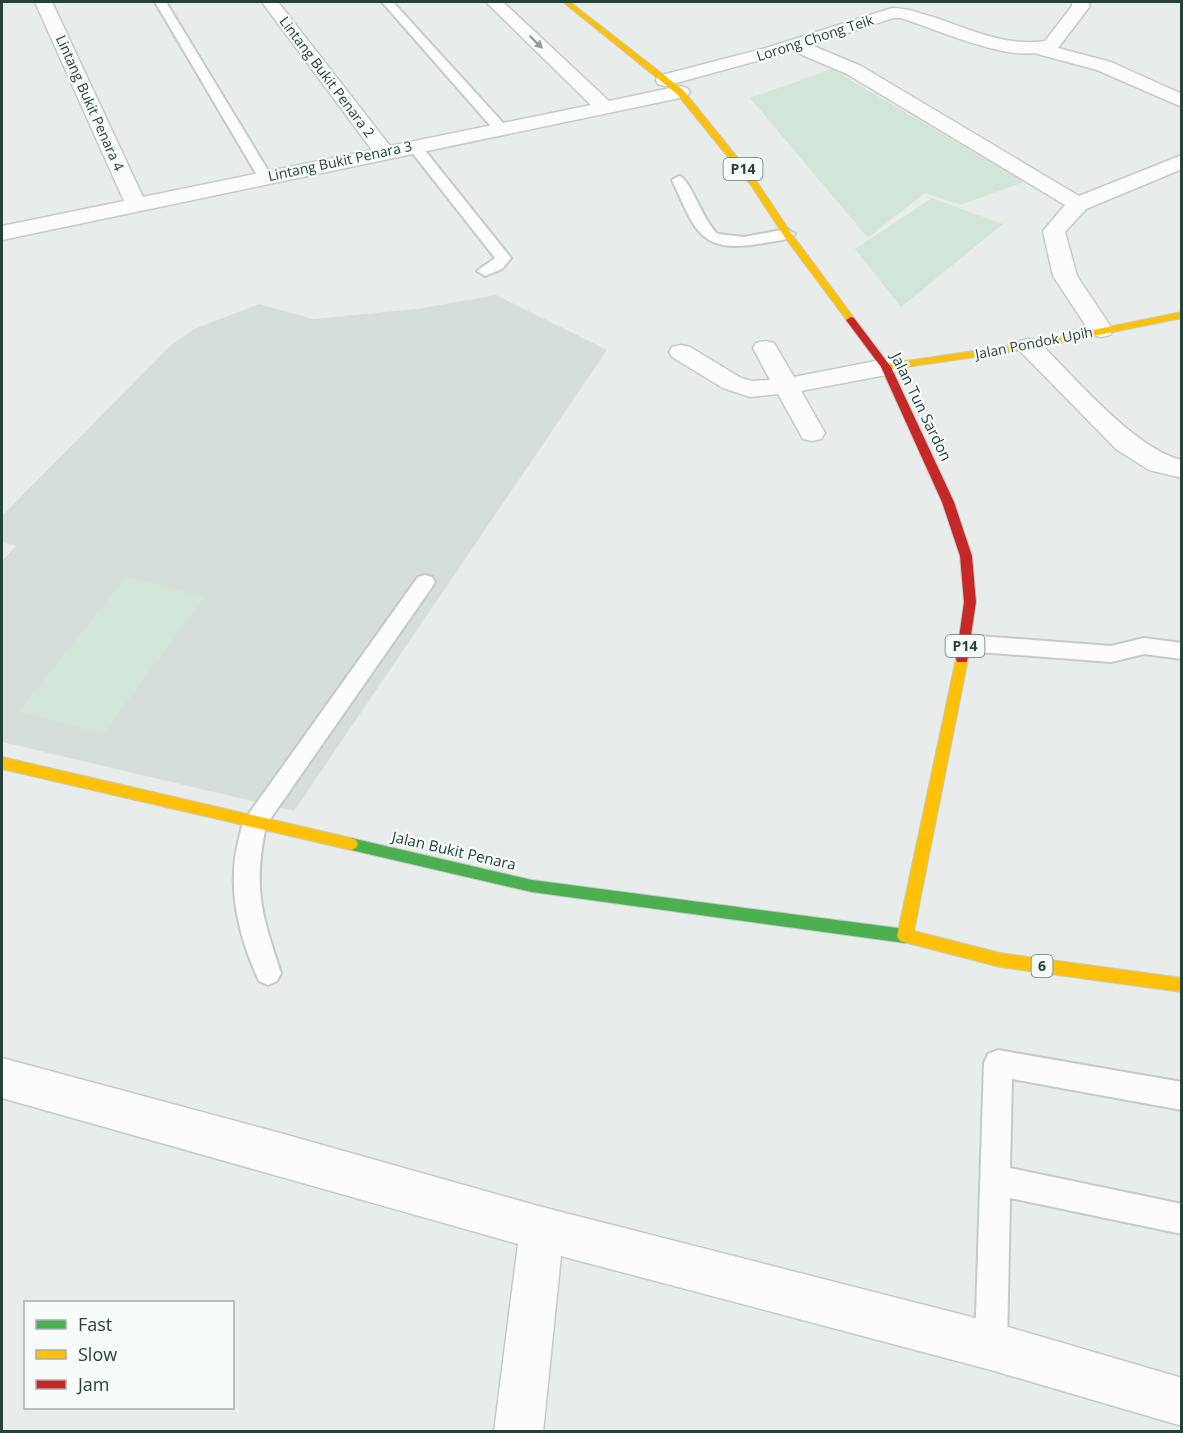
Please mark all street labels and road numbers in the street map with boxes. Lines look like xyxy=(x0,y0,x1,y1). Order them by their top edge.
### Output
street label: Lorong Chong Teik xyxy=(754,9,876,65)
street label: Lintang Bukit Penara 2 xyxy=(276,12,379,141)
street label: Lintang Bukit Penara 4 xyxy=(52,32,129,174)
street label: Lintang Bukit Penara 3 xyxy=(266,136,414,185)
road number: P14 xyxy=(724,158,762,180)
street label: Jalan Pondok Upih xyxy=(972,322,1094,364)
street label: Jalan Tun Sardon xyxy=(886,347,957,464)
road number: P14 xyxy=(946,635,984,657)
street label: Jalan Bukit Penara xyxy=(388,826,518,874)
road number: 6 xyxy=(1032,955,1052,977)

